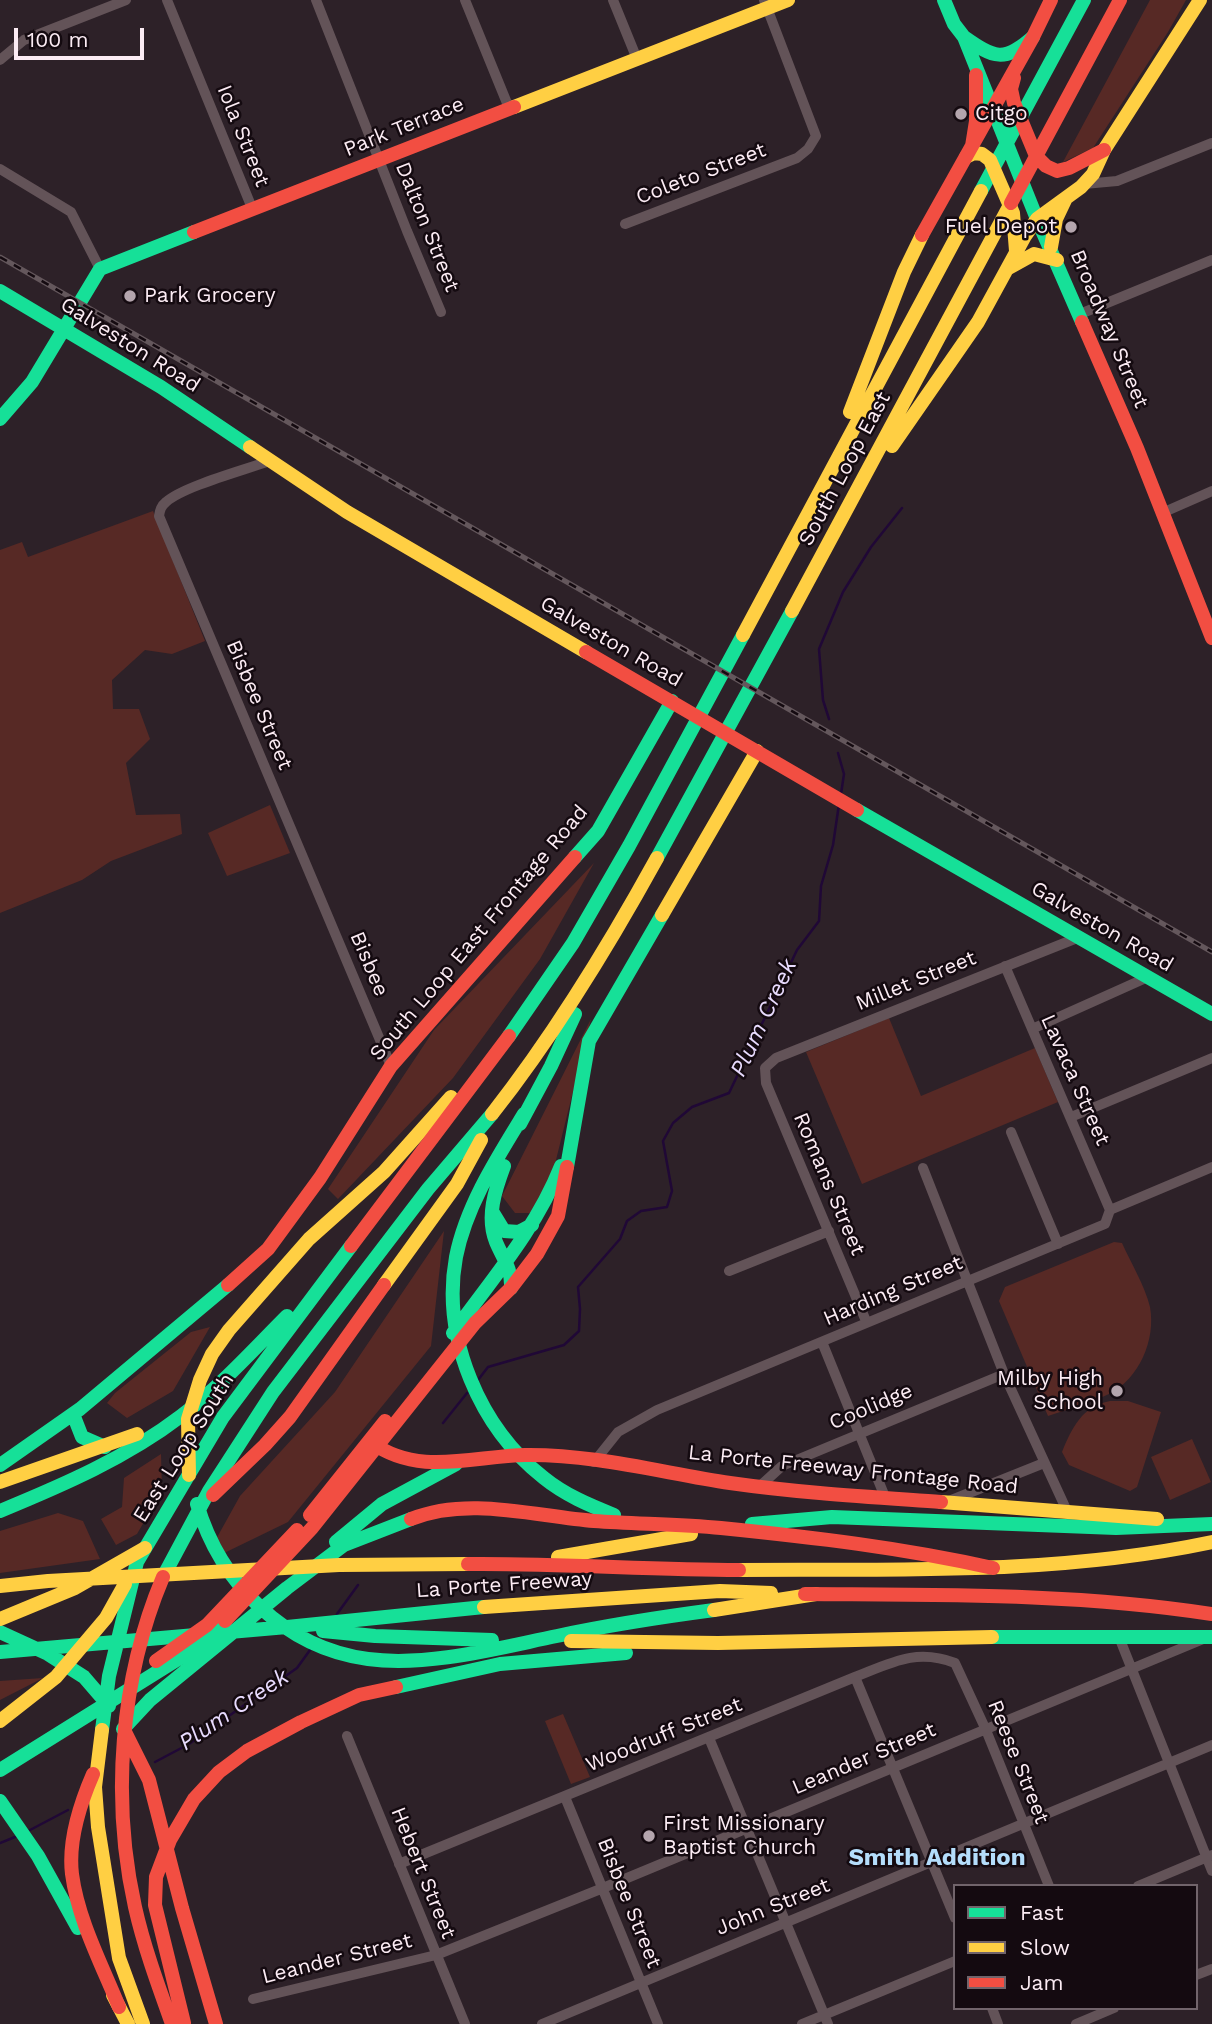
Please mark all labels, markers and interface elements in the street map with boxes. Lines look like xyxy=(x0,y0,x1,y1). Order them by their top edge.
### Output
scale bar xyxy=(18,14,147,58)
text: 100 m xyxy=(27,27,89,52)
street label: Iola Street xyxy=(211,82,275,190)
street label: Park Terrace xyxy=(340,91,468,163)
place label: Citgo xyxy=(975,101,1028,127)
marker: Citgo xyxy=(953,106,969,122)
street label: Coleto Street xyxy=(633,138,769,210)
street label: Dalton Street xyxy=(390,158,464,296)
place label: Fuel Depot xyxy=(945,214,1057,240)
marker: Fuel Depot xyxy=(1063,219,1079,235)
street label: Broadway Street xyxy=(1064,246,1154,412)
place label: Park Grocery xyxy=(144,283,276,309)
marker: Park Grocery xyxy=(122,288,138,304)
street label: Galveston Road xyxy=(55,292,205,398)
street label: South Loop East xyxy=(794,388,896,550)
street label: Galveston Road xyxy=(535,591,687,693)
street label: Bisbee Street xyxy=(220,636,298,774)
street label: South Loop East Frontage Road xyxy=(365,800,593,1066)
street label: Galveston Road xyxy=(1026,876,1178,978)
street label: Bisbee xyxy=(344,928,394,1000)
street label: Millet Street xyxy=(852,945,980,1017)
water label: Plum Creek xyxy=(725,955,803,1081)
street label: Lavaca Street xyxy=(1035,1011,1115,1149)
street label: Romans Street xyxy=(788,1109,870,1259)
street label: Harding Street xyxy=(820,1250,966,1332)
place label: Milby High School xyxy=(997,1366,1103,1416)
street label: East Loop South xyxy=(128,1369,240,1527)
street label: Coolidge xyxy=(826,1378,916,1436)
marker: Milby High School xyxy=(1109,1383,1125,1399)
street label: La Porte Freeway Frontage Road xyxy=(687,1440,1019,1500)
street label: La Porte Freeway xyxy=(415,1566,593,1604)
water label: Plum Creek xyxy=(174,1663,294,1757)
street label: Woodruff Street xyxy=(582,1692,746,1778)
street label: Reese Street xyxy=(982,1696,1054,1828)
street label: Leander Street xyxy=(788,1717,940,1801)
street label: Hebert Street xyxy=(385,1803,461,1943)
place label: First Missionary Baptist Church xyxy=(663,1811,825,1861)
marker: First Missionary Baptist Church xyxy=(641,1828,657,1844)
street label: Bisbee Street xyxy=(591,1834,667,1972)
district label: Smith Addition xyxy=(848,1844,1026,1872)
street label: John Street xyxy=(712,1873,834,1941)
legend xyxy=(953,1884,1198,2010)
text: Fast xyxy=(1020,1900,1064,1925)
street label: Leander Street xyxy=(259,1928,415,1990)
text: Slow xyxy=(1020,1935,1070,1960)
text: Jam xyxy=(1020,1970,1063,1995)

